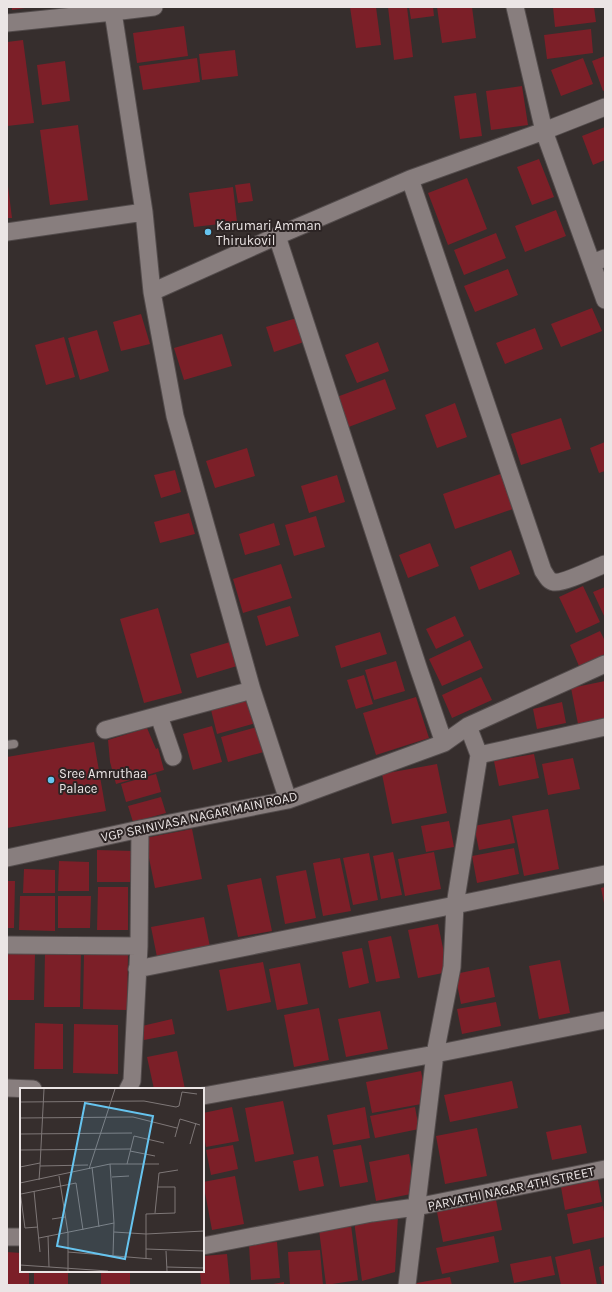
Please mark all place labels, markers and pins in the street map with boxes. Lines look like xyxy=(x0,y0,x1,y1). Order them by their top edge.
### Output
place label: Karumari Amman Thirukovil xyxy=(216,218,321,248)
marker: Karumari Amman Thirukovil xyxy=(203,227,213,237)
place label: Sree Amruthaa Palace xyxy=(59,766,147,796)
marker: Sree Amruthaa Palace xyxy=(46,775,56,785)

